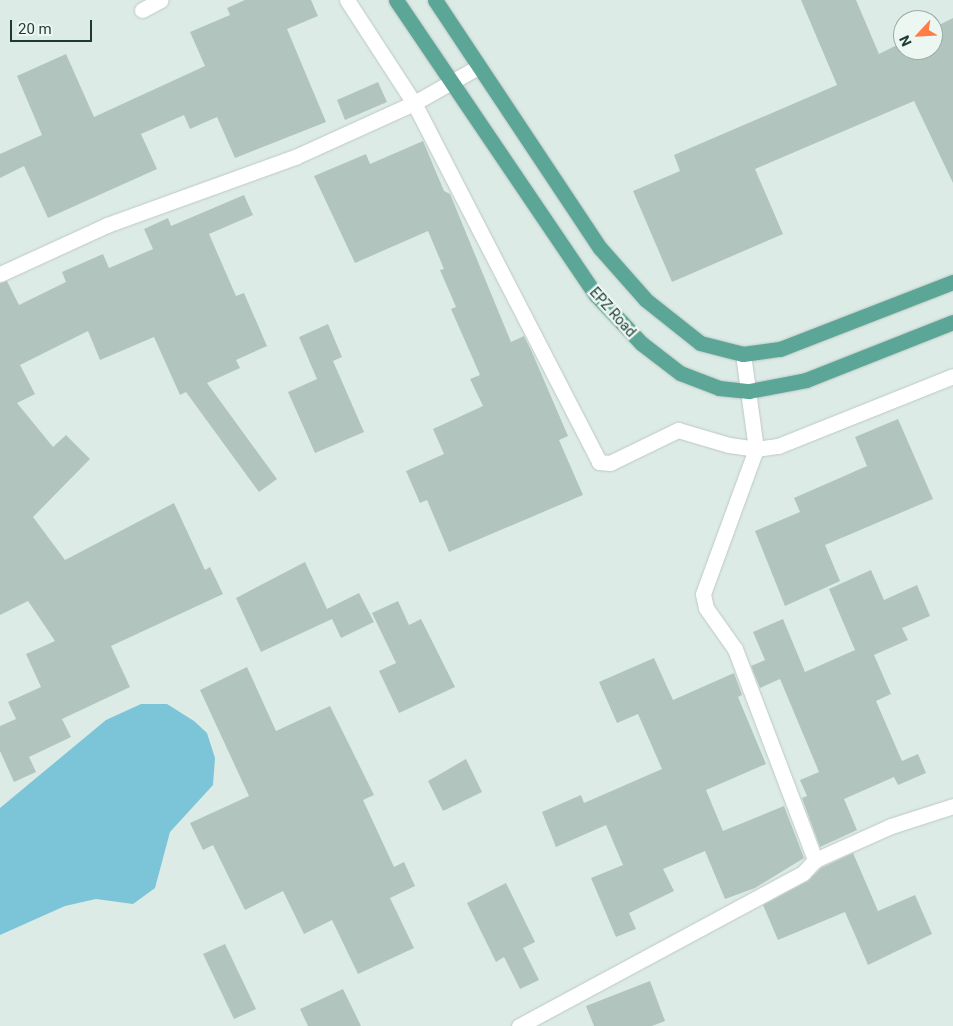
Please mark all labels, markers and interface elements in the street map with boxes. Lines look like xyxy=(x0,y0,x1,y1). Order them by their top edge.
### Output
scale bar xyxy=(12,10,95,42)
north arrow xyxy=(893,10,943,60)
text: 20 m xyxy=(18,20,52,38)
text: N xyxy=(896,33,915,49)
street label: EPZ Road xyxy=(586,284,640,340)

